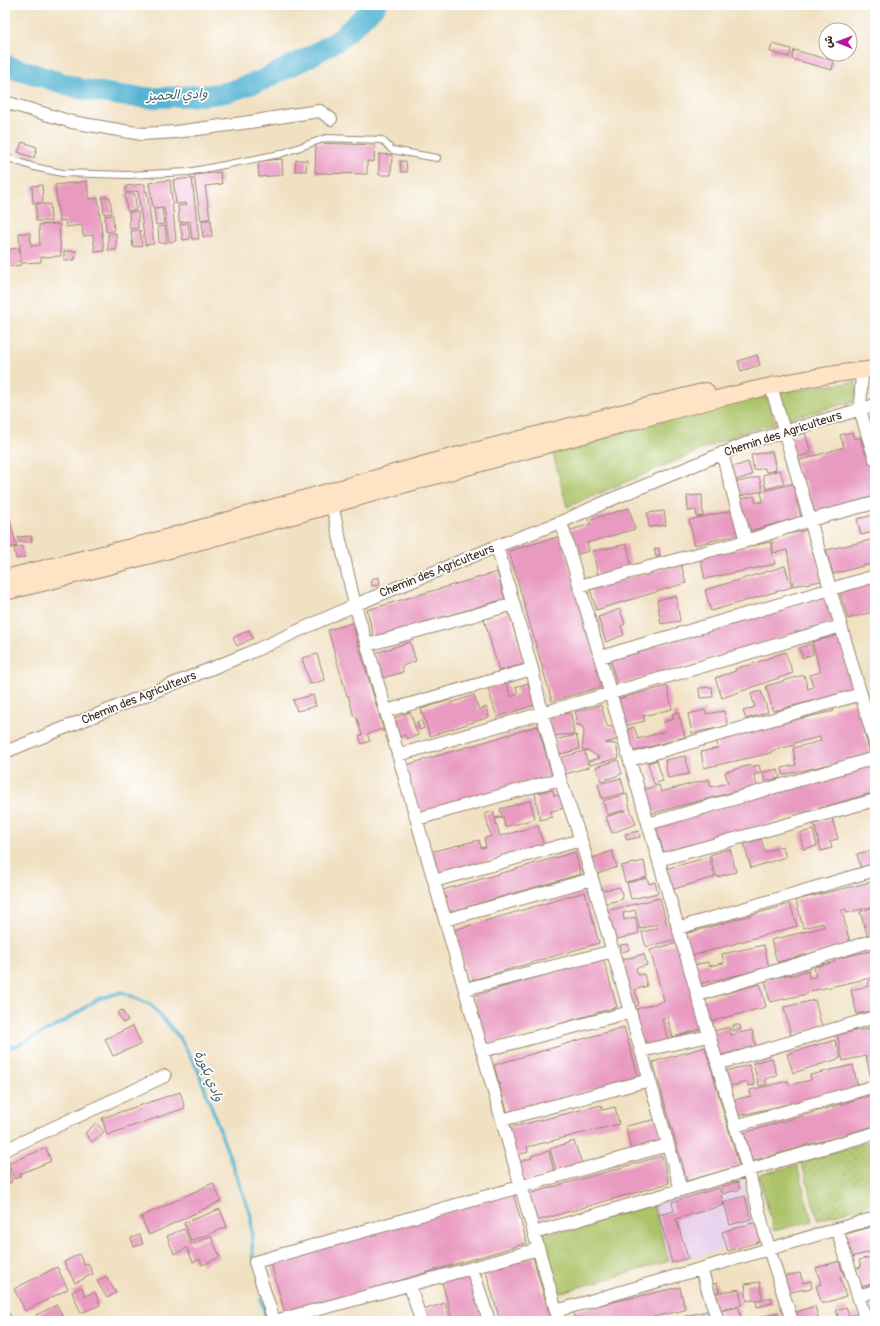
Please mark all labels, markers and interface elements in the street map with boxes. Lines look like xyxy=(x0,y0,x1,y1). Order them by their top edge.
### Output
north arrow xyxy=(818,22,858,62)
text: ش xyxy=(822,36,835,48)
water label: وادي الحميز xyxy=(144,85,208,106)
street label: Chemin des Agriculteurs xyxy=(722,408,844,460)
street label: Chemin des Agriculteurs xyxy=(377,541,497,601)
street label: Chemin des Agriculteurs xyxy=(79,668,199,728)
water label: وادي بكورة xyxy=(190,1048,227,1104)

